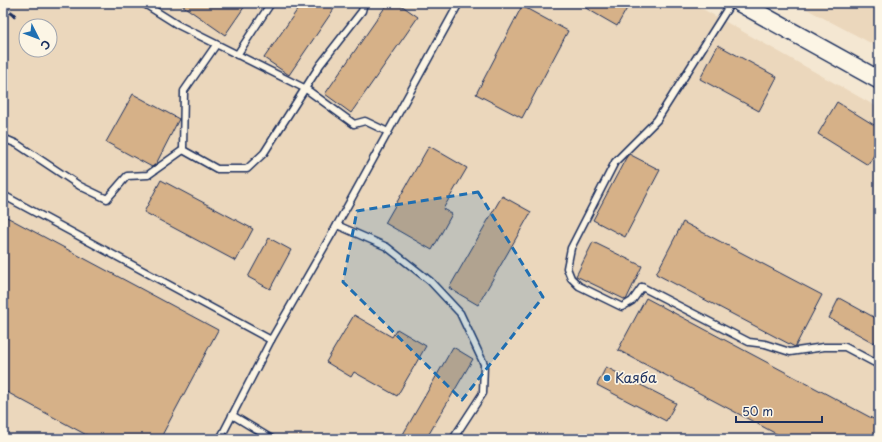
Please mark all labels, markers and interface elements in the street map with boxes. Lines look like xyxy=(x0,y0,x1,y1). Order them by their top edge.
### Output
north arrow xyxy=(18,18,58,58)
text: С xyxy=(37,36,55,54)
place label: Каяба xyxy=(615,367,657,388)
marker: Каяба xyxy=(602,373,612,383)
scale bar xyxy=(736,398,822,424)
text: 50 m xyxy=(742,402,773,420)

